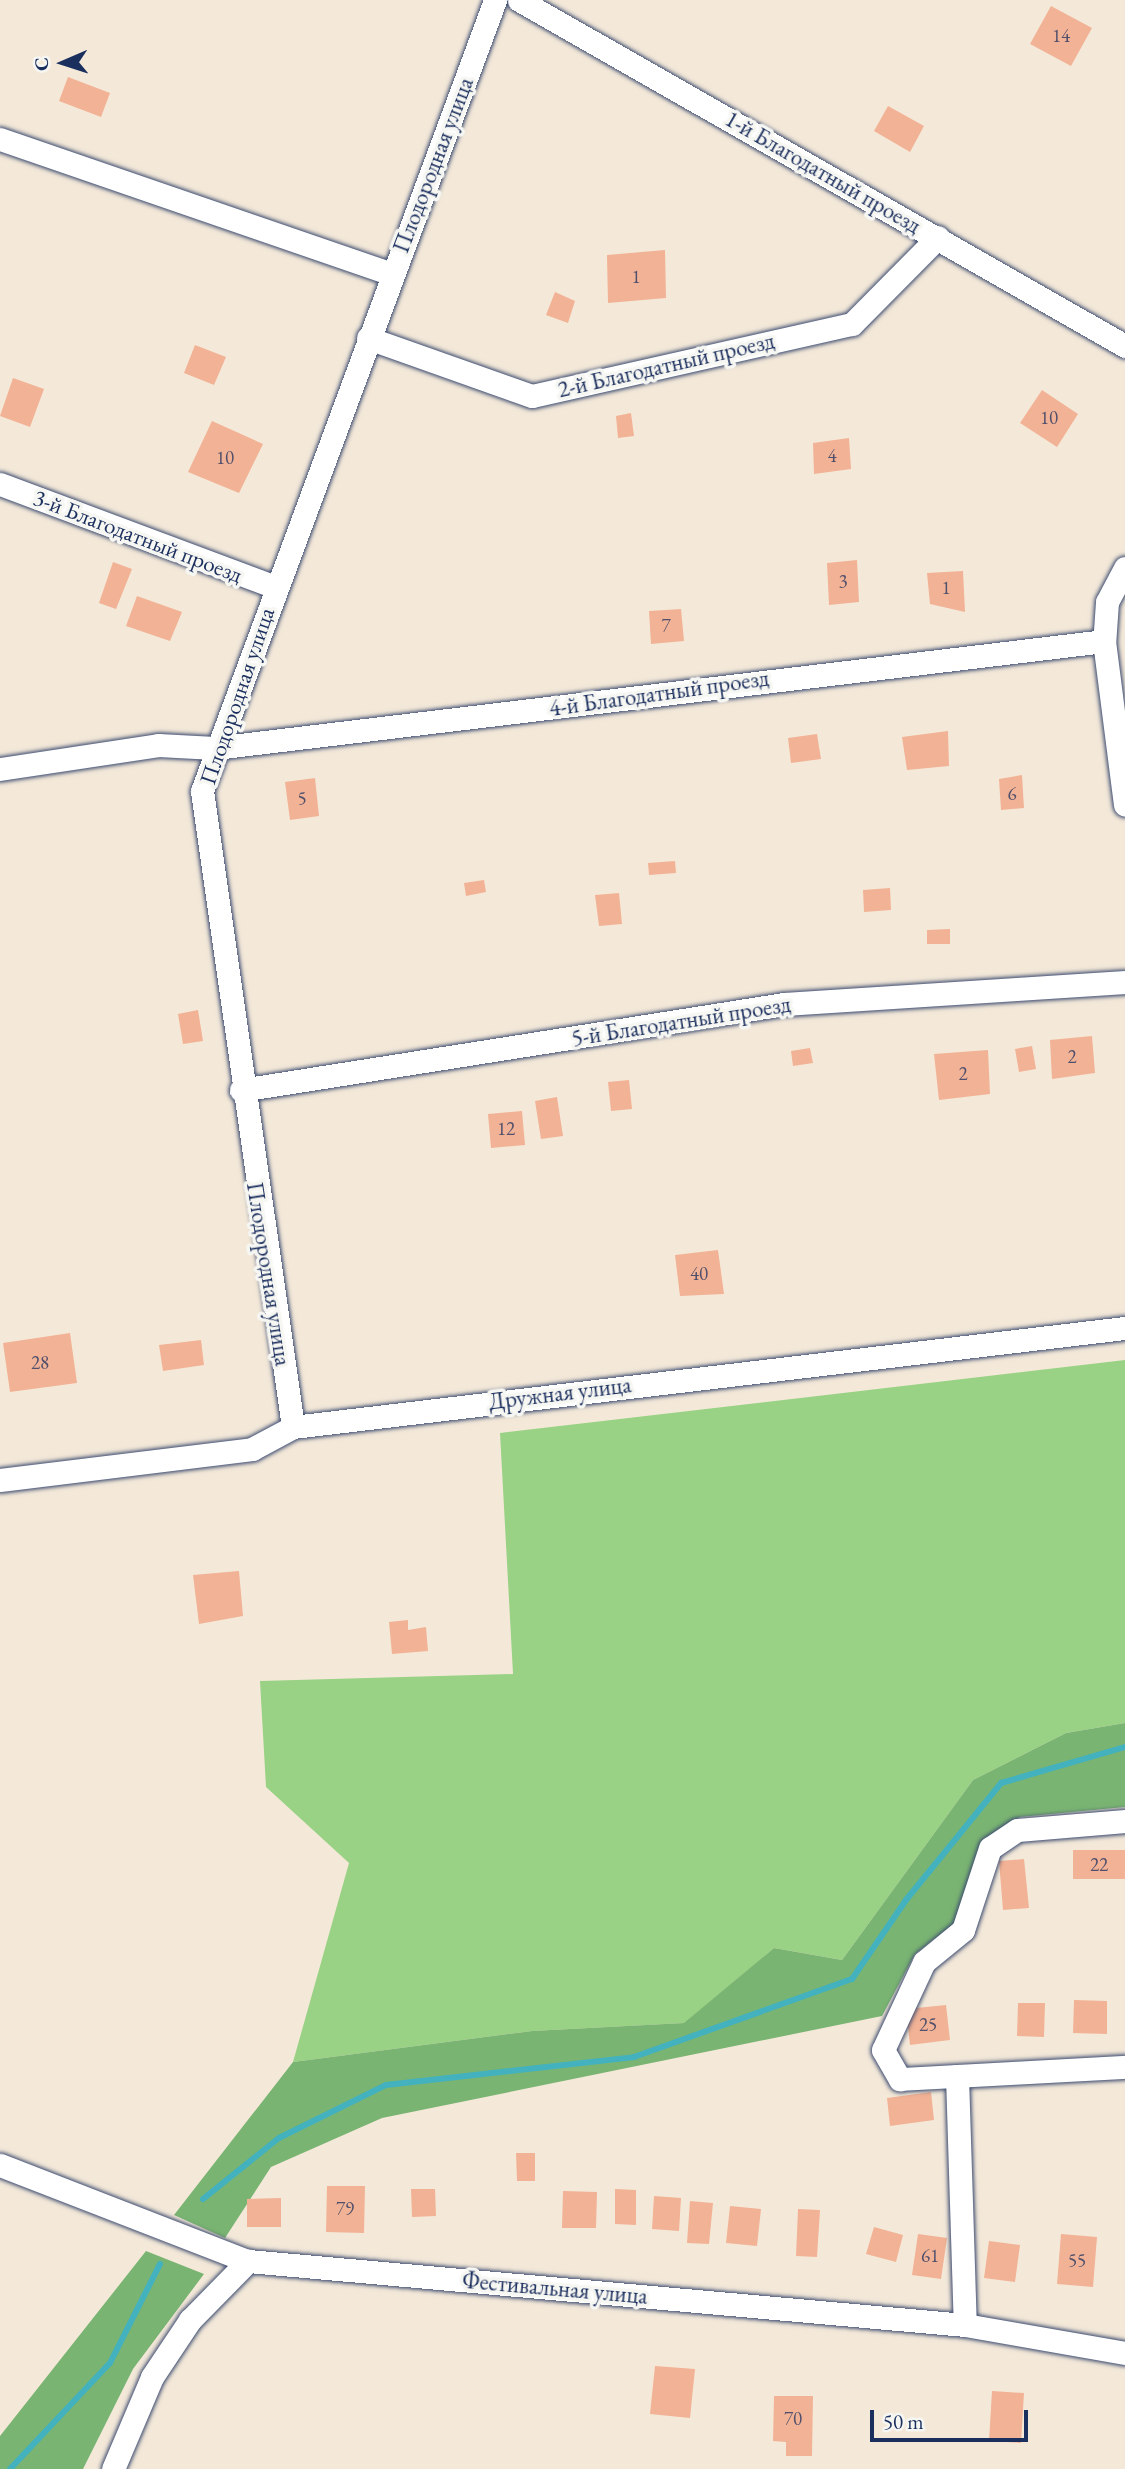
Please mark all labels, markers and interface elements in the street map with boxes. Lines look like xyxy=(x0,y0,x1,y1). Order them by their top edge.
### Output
house number: 14 xyxy=(1052,25,1070,47)
north arrow xyxy=(28,28,98,98)
text: С xyxy=(29,57,54,72)
street label: Плодородная улица xyxy=(387,73,479,257)
street label: 1-й Благодатный проезд xyxy=(720,105,926,239)
house number: 1 xyxy=(631,266,641,288)
street label: 2-й Благодатный проезд xyxy=(555,327,777,403)
house number: 10 xyxy=(1040,407,1058,429)
house number: 4 xyxy=(827,445,837,467)
house number: 10 xyxy=(216,447,234,469)
street label: 3-й Благодатный проезд xyxy=(30,483,246,589)
house number: 3 xyxy=(838,571,848,593)
house number: 1 xyxy=(941,577,951,599)
street label: Плодородная улица xyxy=(194,604,280,788)
house number: 7 xyxy=(661,615,671,637)
street label: 4-й Благодатный проезд xyxy=(547,664,771,722)
house number: 6 xyxy=(1007,783,1017,805)
house number: 5 xyxy=(297,788,307,810)
street label: 5-й Благодатный проезд xyxy=(570,990,792,1052)
house number: 2 xyxy=(1067,1046,1077,1068)
house number: 2 xyxy=(958,1063,968,1085)
house number: 12 xyxy=(497,1118,515,1140)
street label: Плодородная улица xyxy=(241,1180,297,1368)
house number: 40 xyxy=(690,1263,708,1285)
house number: 28 xyxy=(31,1352,49,1374)
street label: Дружная улица xyxy=(487,1371,633,1415)
house number: 22 xyxy=(1090,1854,1108,1876)
house number: 25 xyxy=(919,2014,937,2036)
house number: 79 xyxy=(336,2198,354,2220)
house number: 61 xyxy=(921,2245,939,2267)
house number: 55 xyxy=(1068,2250,1086,2272)
street label: Фестивальная улица xyxy=(461,2266,649,2310)
scale bar xyxy=(873,2396,1030,2440)
house number: 70 xyxy=(784,2408,802,2430)
text: 50 m xyxy=(883,2408,924,2435)

